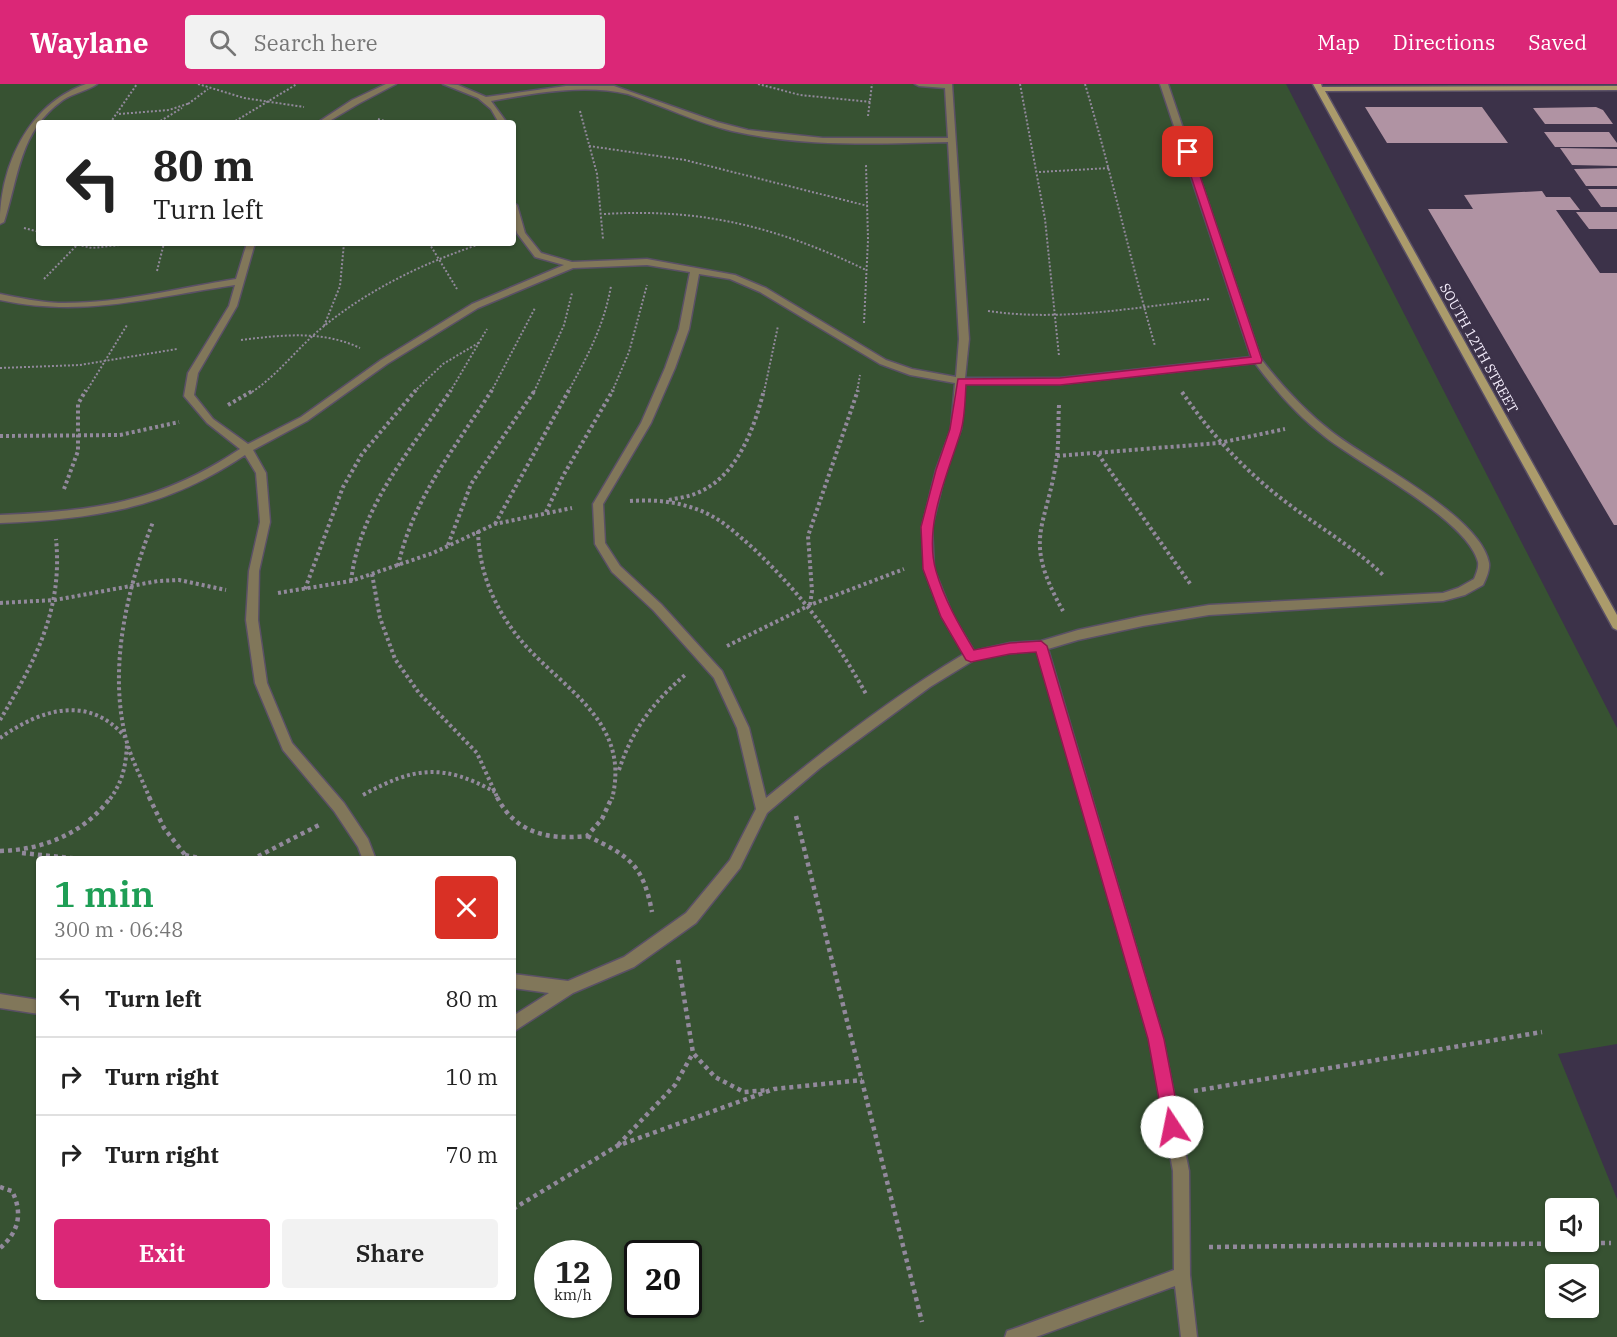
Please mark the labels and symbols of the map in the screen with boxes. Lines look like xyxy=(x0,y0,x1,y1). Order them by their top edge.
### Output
pin xyxy=(1162,126,1213,177)
street label: SOUTH 12TH STREET xyxy=(1436,280,1522,416)
position arrow xyxy=(1140,1095,1204,1159)
speed limit sign: 20 xyxy=(624,1240,702,1318)

